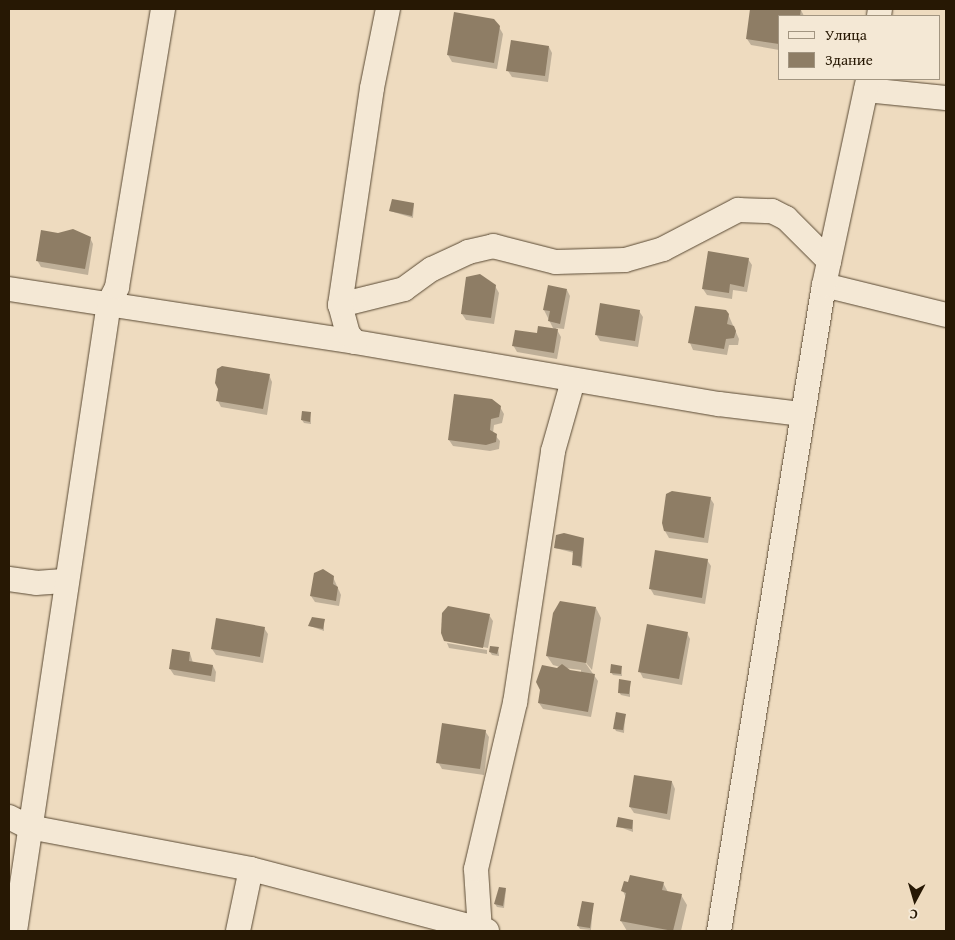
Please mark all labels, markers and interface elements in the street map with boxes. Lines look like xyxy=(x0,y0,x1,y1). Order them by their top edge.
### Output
legend xyxy=(778,15,940,80)
text: Улица xyxy=(825,24,867,45)
text: Здание xyxy=(825,49,873,70)
north arrow xyxy=(890,875,940,925)
text: С xyxy=(908,905,918,925)

